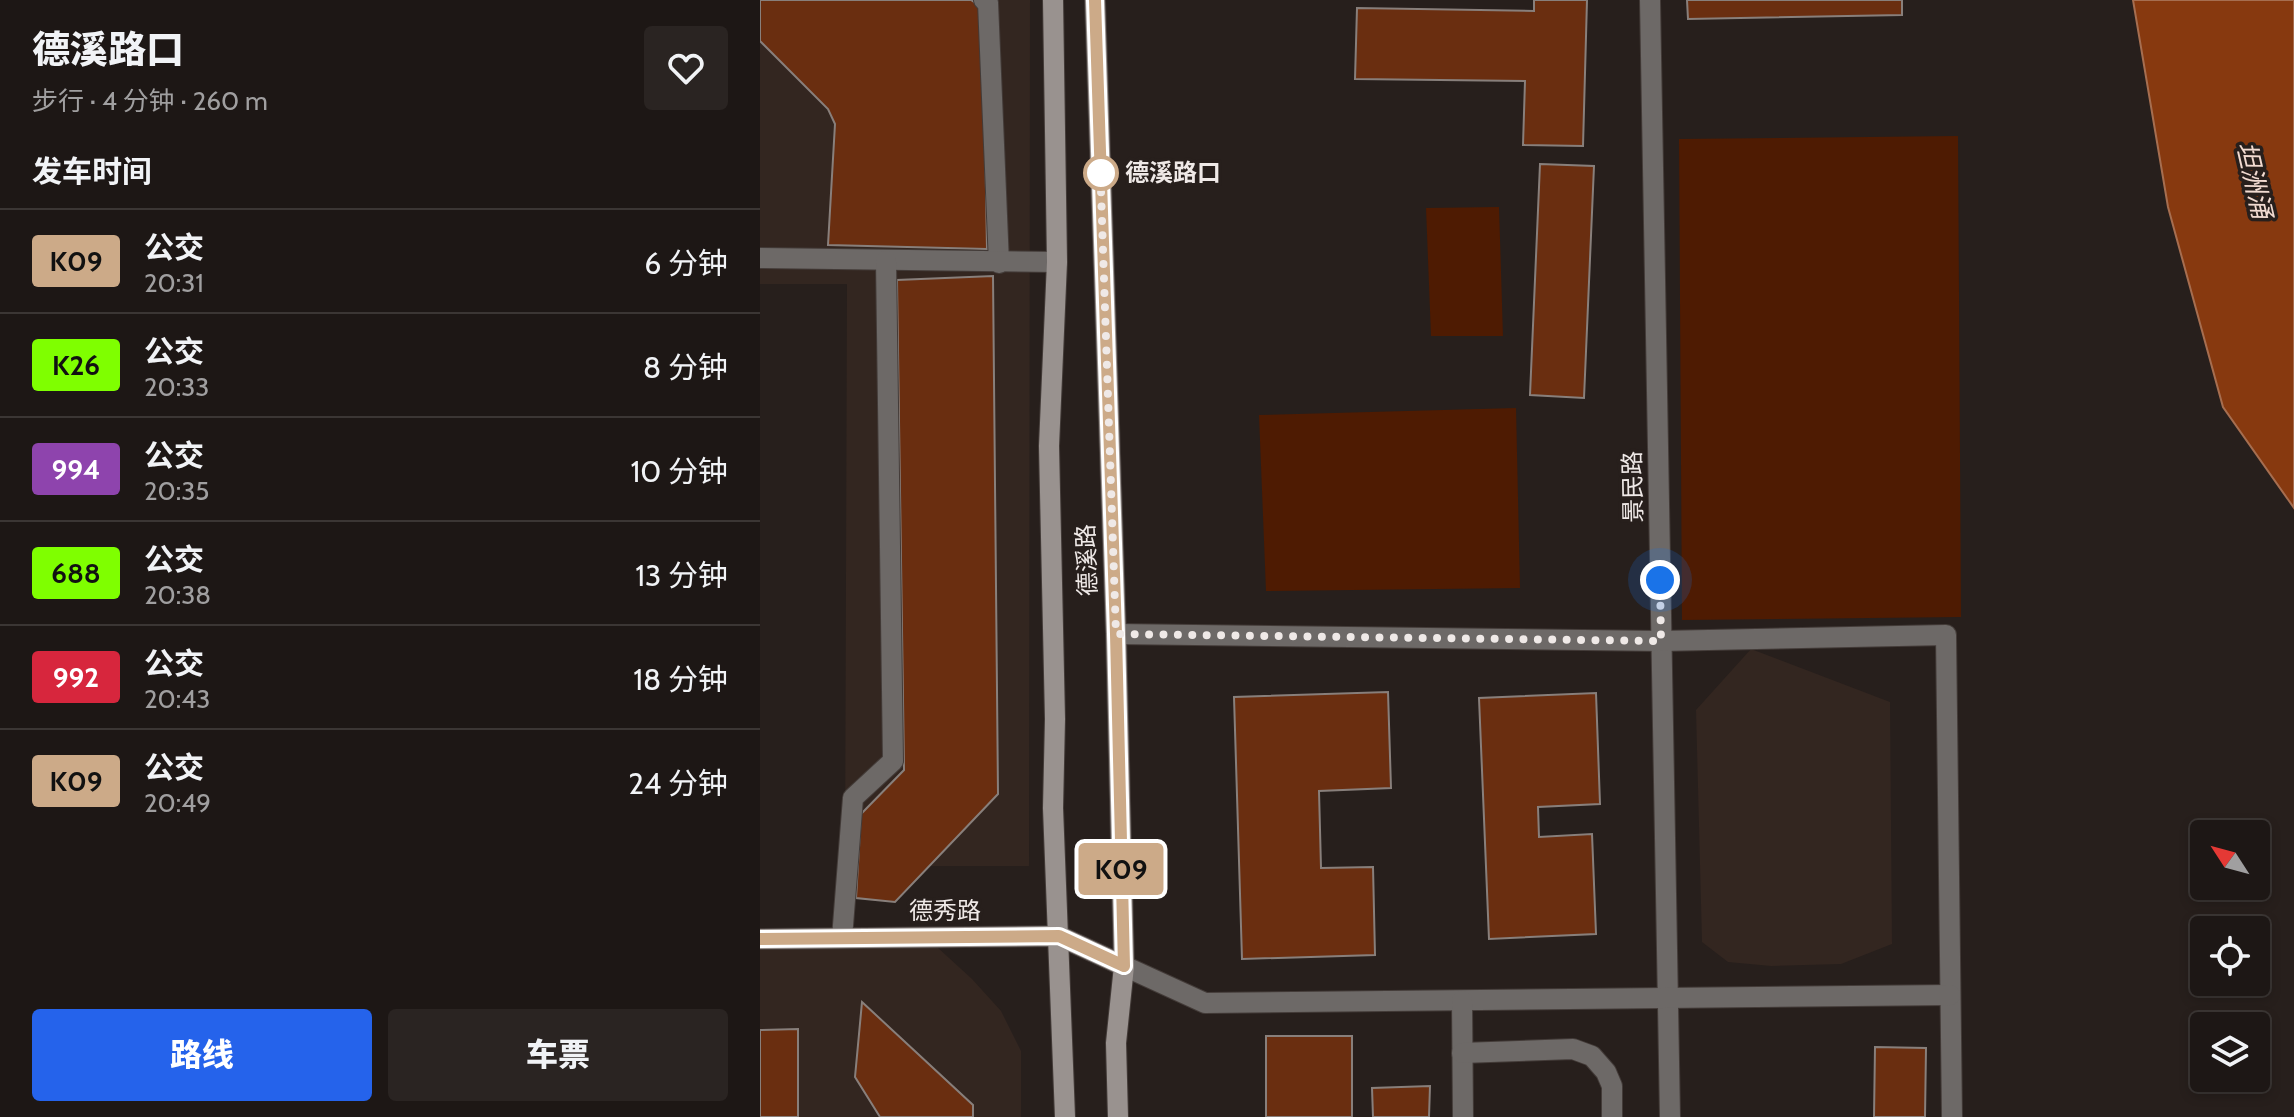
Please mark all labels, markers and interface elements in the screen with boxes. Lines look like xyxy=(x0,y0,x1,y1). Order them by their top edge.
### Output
text: 德溪路口 xyxy=(32,26,184,73)
button: heart xyxy=(644,26,728,110)
text: 步行 · 4 分钟 · 260 m xyxy=(32,85,268,117)
water label: 坦洲涌 xyxy=(2230,138,2279,225)
text: 发车时间 xyxy=(32,153,152,190)
marker: 德溪路口 xyxy=(1084,156,1118,190)
place label: 德溪路口 xyxy=(1125,158,1221,187)
text: 公交 xyxy=(144,229,204,266)
text: K09 xyxy=(49,244,103,278)
text: 6 分钟 xyxy=(644,245,728,282)
text: 20:31 xyxy=(144,267,204,299)
text: 公交 xyxy=(144,333,204,370)
text: K26 xyxy=(52,348,100,382)
text: 8 分钟 xyxy=(643,349,728,386)
text: 20:33 xyxy=(144,371,209,403)
text: 公交 xyxy=(144,437,204,474)
street label: 景民路 xyxy=(1617,451,1648,523)
text: 994 xyxy=(52,452,100,486)
text: 10 分钟 xyxy=(631,453,728,490)
text: 20:35 xyxy=(144,475,209,507)
street label: 德溪路 xyxy=(1071,524,1102,597)
text: 公交 xyxy=(144,541,204,578)
text: 688 xyxy=(51,556,101,590)
text: 13 分钟 xyxy=(635,557,728,594)
your location xyxy=(1640,560,1680,600)
text: 20:38 xyxy=(144,579,211,611)
text: 公交 xyxy=(144,645,204,682)
text: 992 xyxy=(53,660,99,694)
text: 18 分钟 xyxy=(633,661,728,698)
text: 20:43 xyxy=(144,683,210,715)
text: 公交 xyxy=(144,749,204,786)
text: K09 xyxy=(49,764,103,798)
text: 24 分钟 xyxy=(628,765,728,802)
text: 20:49 xyxy=(144,787,211,819)
north arrow xyxy=(2190,820,2270,900)
map controls xyxy=(2190,820,2270,1092)
line badge: K09 xyxy=(1075,843,1167,895)
text: K09 xyxy=(1094,852,1148,886)
street label: 德秀路 xyxy=(909,896,981,925)
button: locate xyxy=(2190,916,2270,996)
button: 路线 xyxy=(32,1009,372,1101)
button: 车票 xyxy=(388,1009,728,1101)
button: layers xyxy=(2190,1012,2270,1092)

